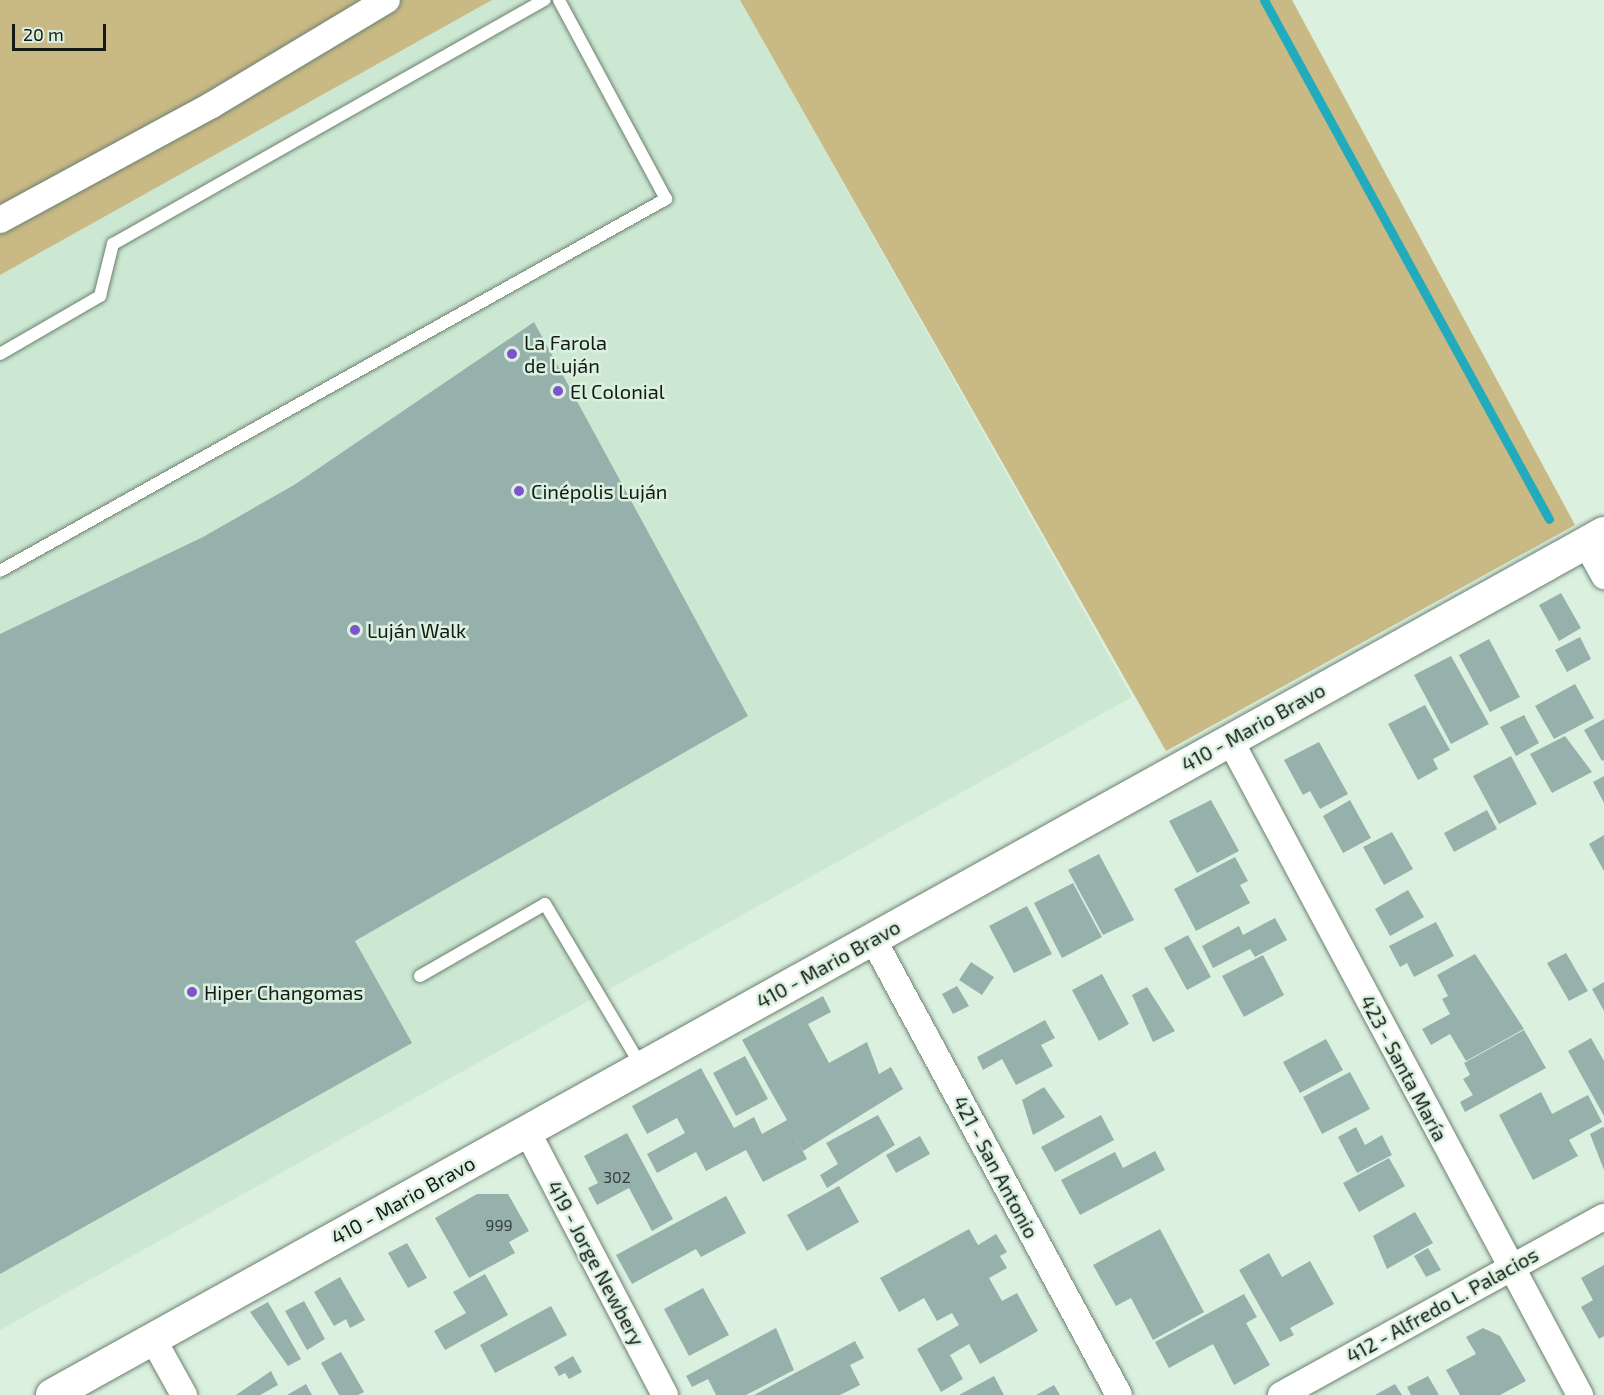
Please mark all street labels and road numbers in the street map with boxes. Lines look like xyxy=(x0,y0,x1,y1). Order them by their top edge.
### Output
street label: 410 - Mario Bravo xyxy=(1177,678,1329,776)
street label: 410 - Mario Bravo xyxy=(752,915,904,1013)
street label: 423 - Santa María xyxy=(1355,991,1453,1145)
street label: 421 - San Antonio xyxy=(948,1091,1044,1243)
street label: 410 - Mario Bravo xyxy=(327,1151,479,1249)
street label: 419 - Jorge Newbery xyxy=(542,1176,650,1350)
street label: 412 - Alfredo L. Palacios xyxy=(1342,1242,1542,1368)

